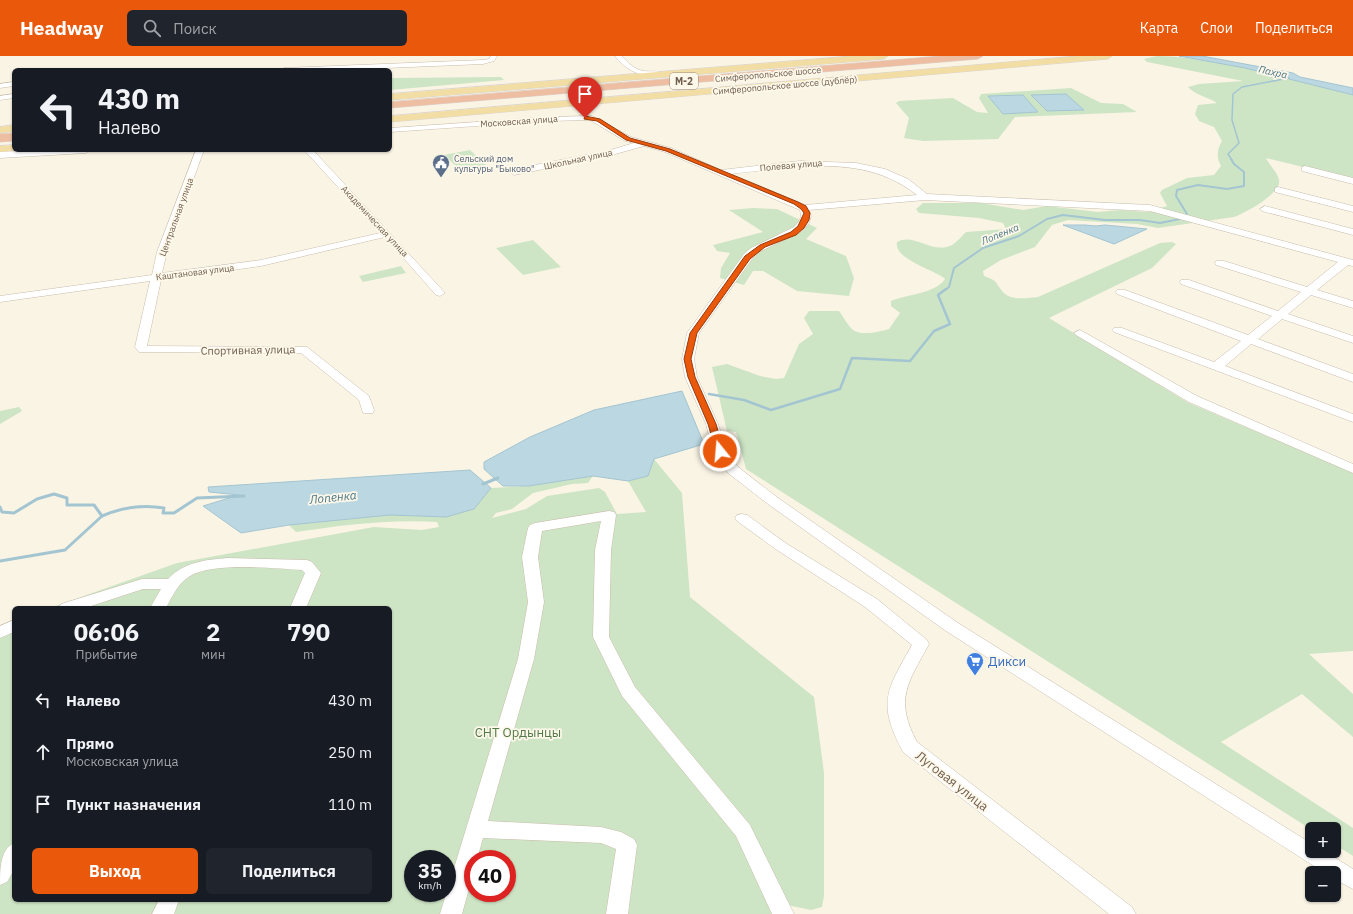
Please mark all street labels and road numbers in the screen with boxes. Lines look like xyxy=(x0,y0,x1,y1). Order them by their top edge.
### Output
street label: Симферопольское шоссе xyxy=(714,64,822,84)
road number: М-2 xyxy=(670,73,698,89)
street label: Симферопольское шоссе (дублёр) xyxy=(712,73,858,97)
street label: Московская улица xyxy=(480,113,558,129)
street label: Школьная улица xyxy=(543,146,614,172)
street label: Полевая улица xyxy=(759,157,823,173)
street label: Центральная улица xyxy=(157,176,195,258)
street label: Академическая улица xyxy=(339,183,411,259)
street label: Каштановая улица xyxy=(155,262,235,282)
street label: Спортивная улица xyxy=(201,342,296,358)
street label: Луговая улица xyxy=(912,747,992,815)

